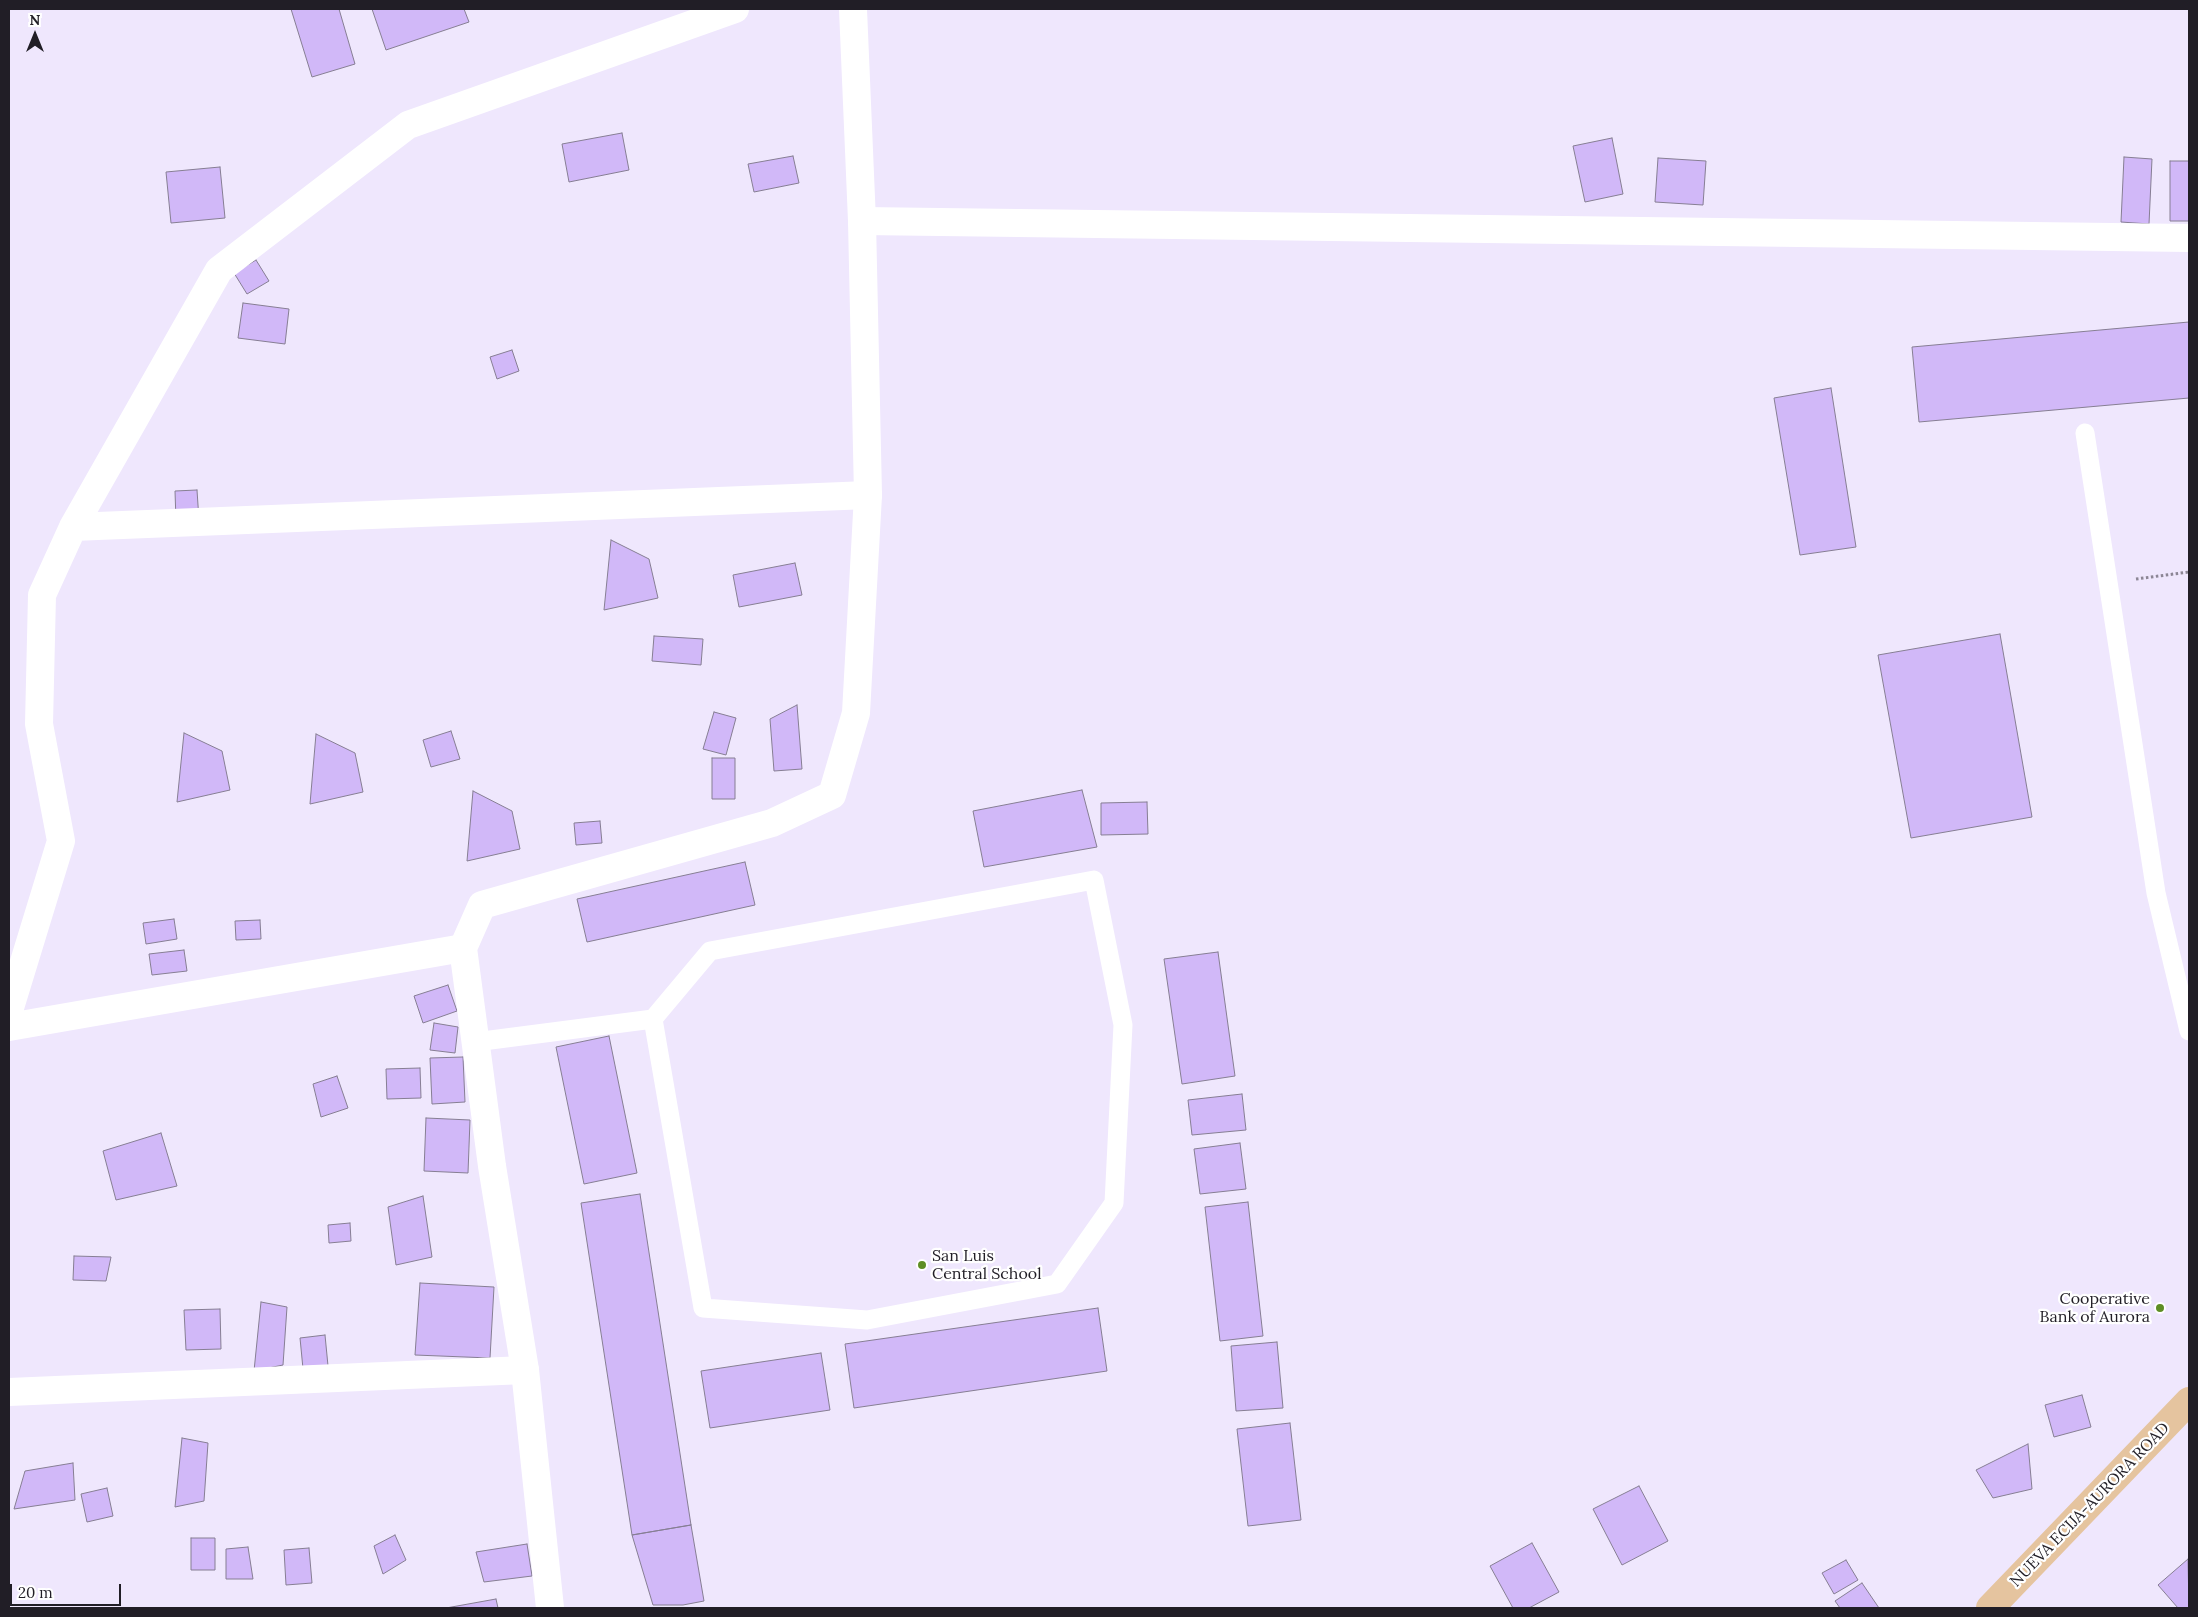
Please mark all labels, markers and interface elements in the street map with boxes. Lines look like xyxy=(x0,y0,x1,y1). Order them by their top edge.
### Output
north arrow xyxy=(10,10,60,60)
text: N xyxy=(30,11,40,29)
place label: San Luis Central School xyxy=(932,1246,1041,1284)
marker: San Luis Central School xyxy=(916,1259,928,1271)
place label: Cooperative Bank of Aurora xyxy=(2040,1289,2150,1327)
marker: Cooperative Bank of Aurora xyxy=(2154,1302,2166,1314)
street label: NUEVA ECIJA-AURORA ROAD xyxy=(2006,1419,2174,1591)
scale bar xyxy=(12,1574,124,1606)
text: 20 m xyxy=(18,1583,53,1602)

